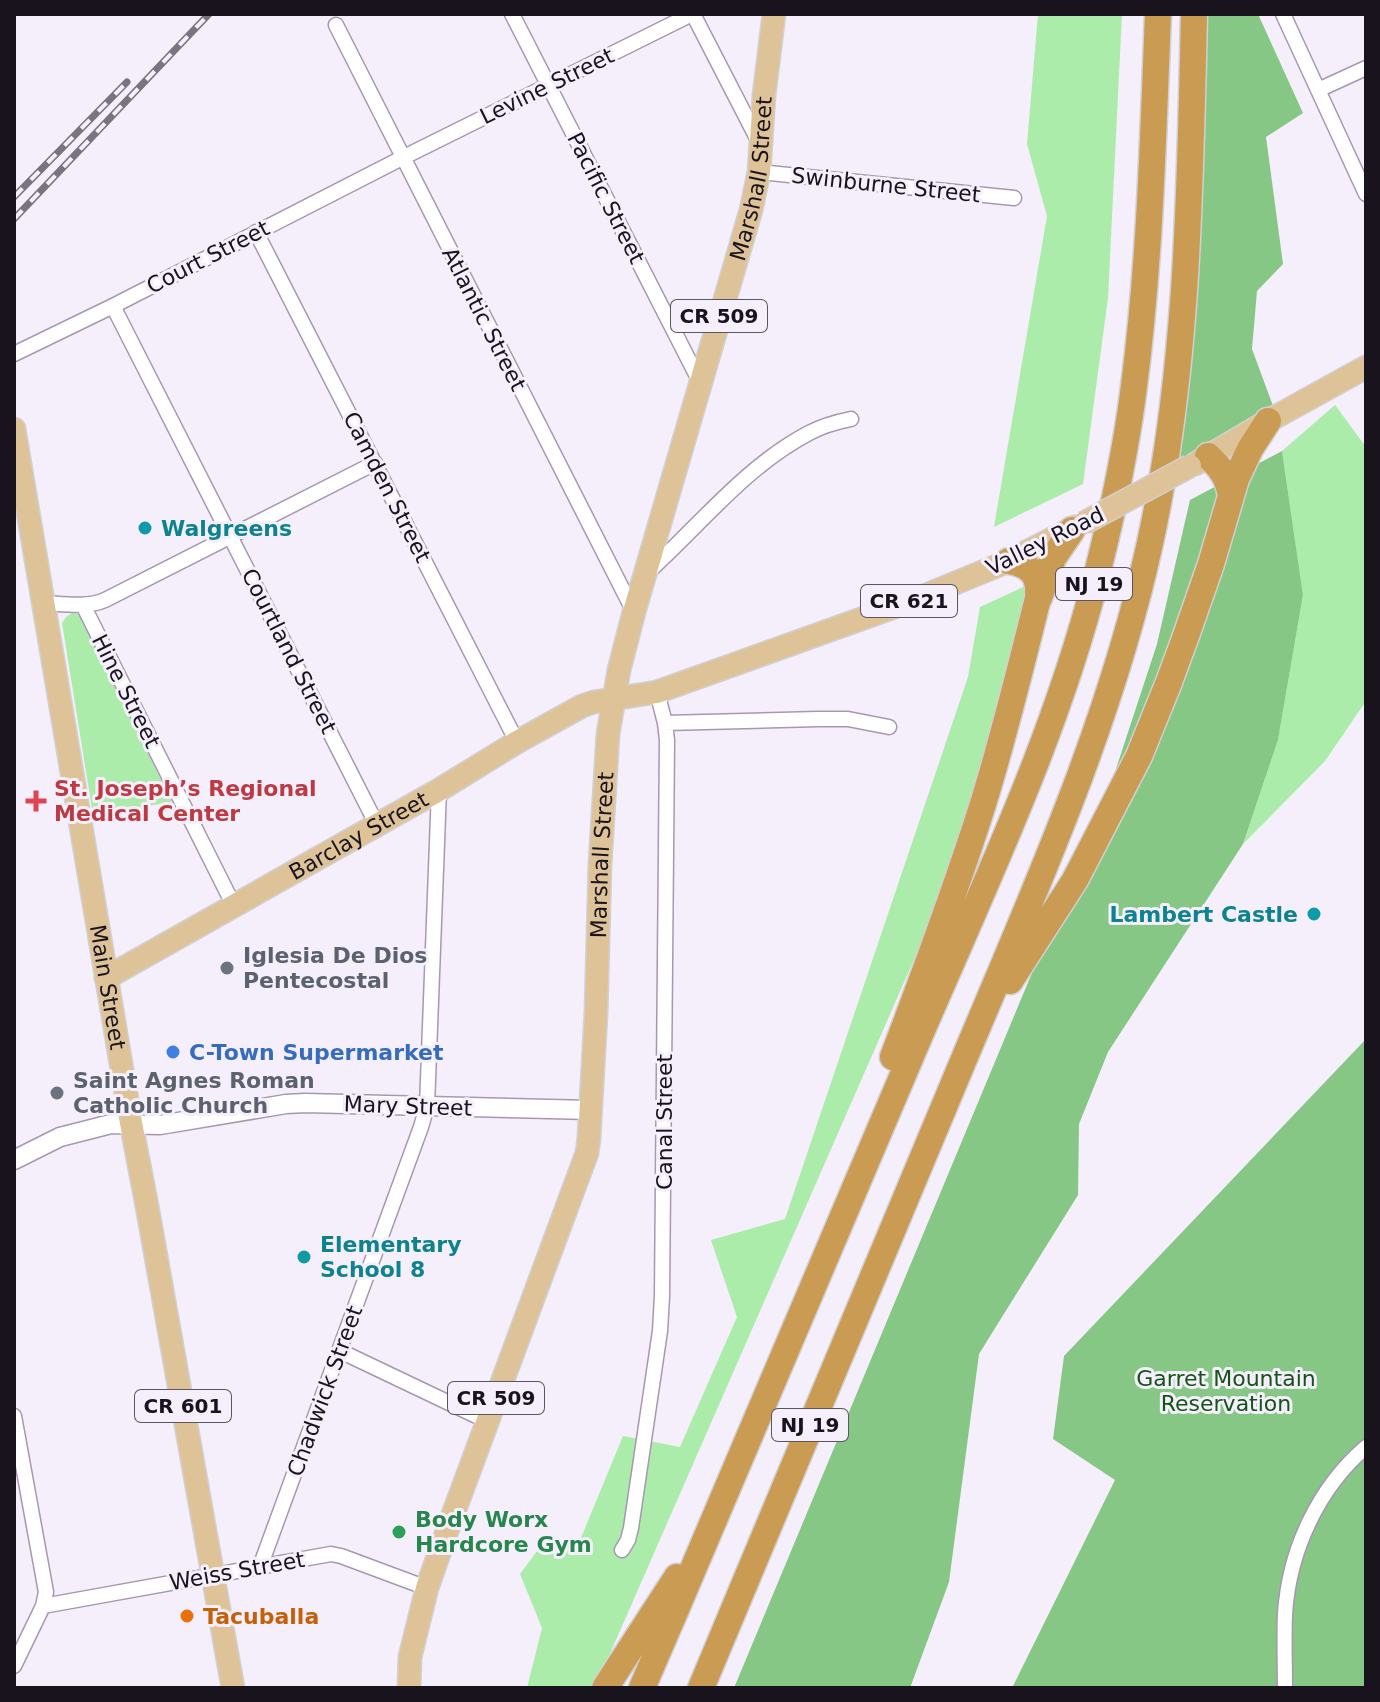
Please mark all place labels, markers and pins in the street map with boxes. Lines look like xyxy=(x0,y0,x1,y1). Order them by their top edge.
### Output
place label: Walgreens xyxy=(161,516,292,541)
marker: Walgreens xyxy=(136,519,154,537)
place label: St. Joseph’s Regional Medical Center xyxy=(54,776,317,826)
marker: St. Joseph’s Regional Medical Center xyxy=(25,790,47,812)
place label: Lambert Castle xyxy=(1109,902,1298,927)
marker: Lambert Castle xyxy=(1305,905,1323,923)
place label: Iglesia De Dios Pentecostal xyxy=(243,943,427,993)
marker: Iglesia De Dios Pentecostal xyxy=(218,959,236,977)
place label: C-Town Supermarket xyxy=(189,1040,444,1065)
marker: C-Town Supermarket xyxy=(164,1043,182,1061)
place label: Saint Agnes Roman Catholic Church xyxy=(73,1068,315,1118)
marker: Saint Agnes Roman Catholic Church xyxy=(48,1084,66,1102)
place label: Elementary School 8 xyxy=(320,1232,462,1282)
marker: Elementary School 8 xyxy=(295,1248,313,1266)
place label: Body Worx Hardcore Gym xyxy=(415,1507,592,1557)
marker: Body Worx Hardcore Gym xyxy=(390,1523,408,1541)
place label: Tacuballa xyxy=(203,1604,319,1629)
marker: Tacuballa xyxy=(178,1607,196,1625)

